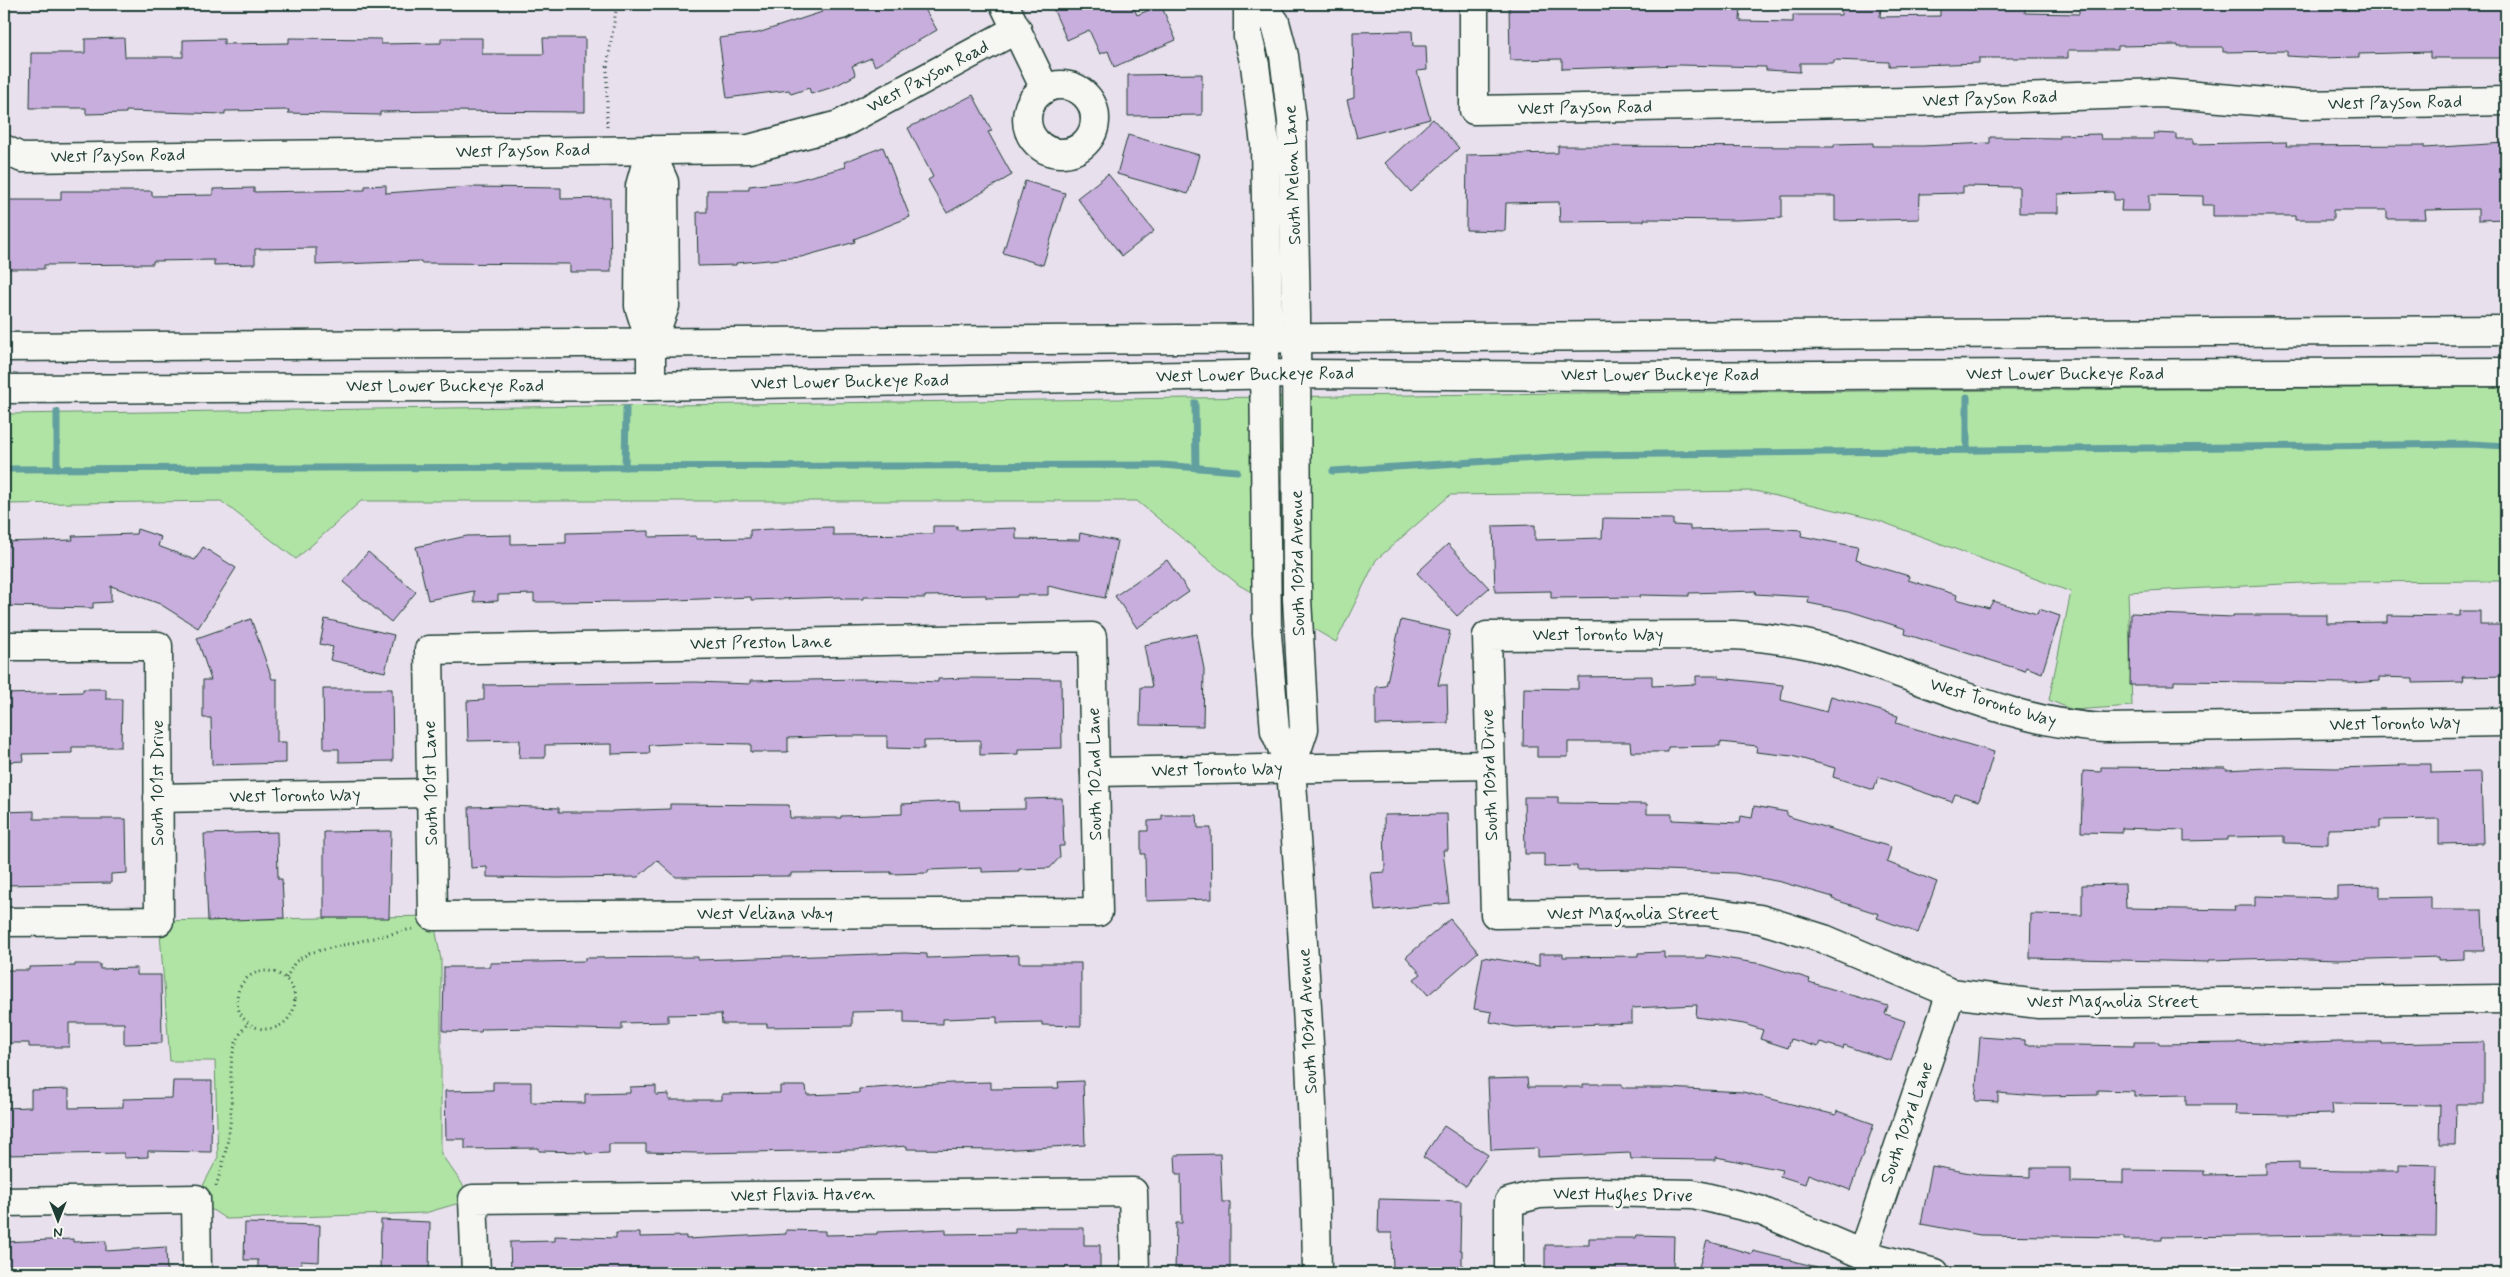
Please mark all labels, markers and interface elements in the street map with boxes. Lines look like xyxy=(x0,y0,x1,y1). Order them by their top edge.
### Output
street label: West Payson Road xyxy=(863,35,993,119)
street label: West Payson Road xyxy=(1922,85,2058,113)
street label: West Payson Road xyxy=(2327,90,2463,116)
street label: West Payson Road xyxy=(1517,95,1653,121)
street label: South Melon Lane xyxy=(1279,104,1307,245)
street label: West Payson Road xyxy=(455,138,591,164)
street label: West Payson Road xyxy=(50,143,186,169)
street label: West Lower Buckeye Road xyxy=(1156,361,1354,389)
street label: West Lower Buckeye Road xyxy=(1966,362,2164,386)
street label: West Lower Buckeye Road xyxy=(1561,363,1759,387)
street label: West Lower Buckeye Road xyxy=(751,368,949,396)
street label: West Lower Buckeye Road xyxy=(346,374,544,398)
street label: South 103rd Avenue xyxy=(1285,490,1311,636)
street label: West Toronto Way xyxy=(1532,623,1664,647)
street label: West Preston Lane xyxy=(690,630,832,656)
street label: West Toronto Way xyxy=(1927,672,2059,734)
street label: South 102nd Lane xyxy=(1082,707,1108,841)
street label: South 103rd Drive xyxy=(1476,709,1504,841)
street label: West Toronto Way xyxy=(2329,711,2461,737)
street label: South 101st Drive xyxy=(146,720,170,846)
street label: South 101st Lane xyxy=(418,720,444,846)
street label: West Toronto Way xyxy=(1151,757,1283,783)
street label: West Toronto Way xyxy=(229,783,361,809)
street label: West Veliana Way xyxy=(697,902,833,926)
street label: West Magnolia Street xyxy=(1547,902,1720,928)
street label: South 103rd Avenue xyxy=(1292,947,1324,1095)
street label: West Magnolia Street xyxy=(2027,990,2200,1016)
street label: South 103rd Lane xyxy=(1875,1059,1939,1187)
street label: West Flavia Haven xyxy=(731,1182,875,1208)
street label: West Hughes Drive xyxy=(1553,1182,1693,1210)
north arrow xyxy=(32,1194,82,1244)
text: N xyxy=(53,1223,63,1241)

